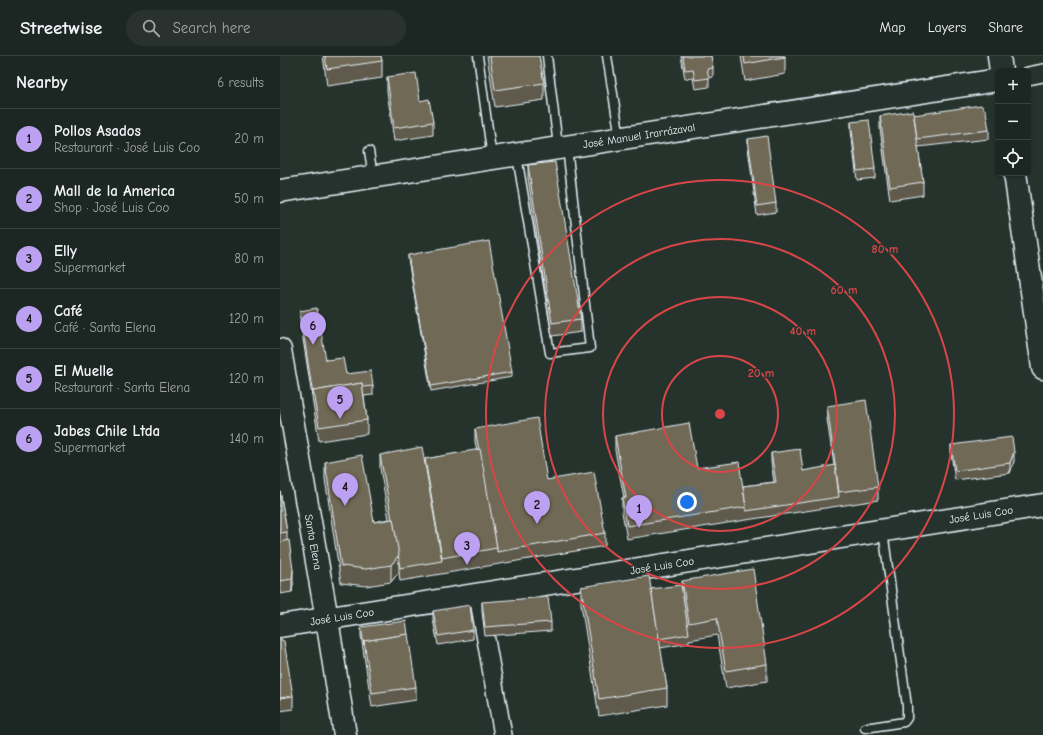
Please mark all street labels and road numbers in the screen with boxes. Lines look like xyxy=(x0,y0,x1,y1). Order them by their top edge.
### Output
street label: José Manuel Irarrázaval xyxy=(582,121,696,151)
street label: José Luis Coo xyxy=(948,503,1014,526)
street label: Santa Elena xyxy=(302,513,324,571)
street label: José Luis Coo xyxy=(629,554,695,577)
street label: José Luis Coo xyxy=(309,605,375,628)

